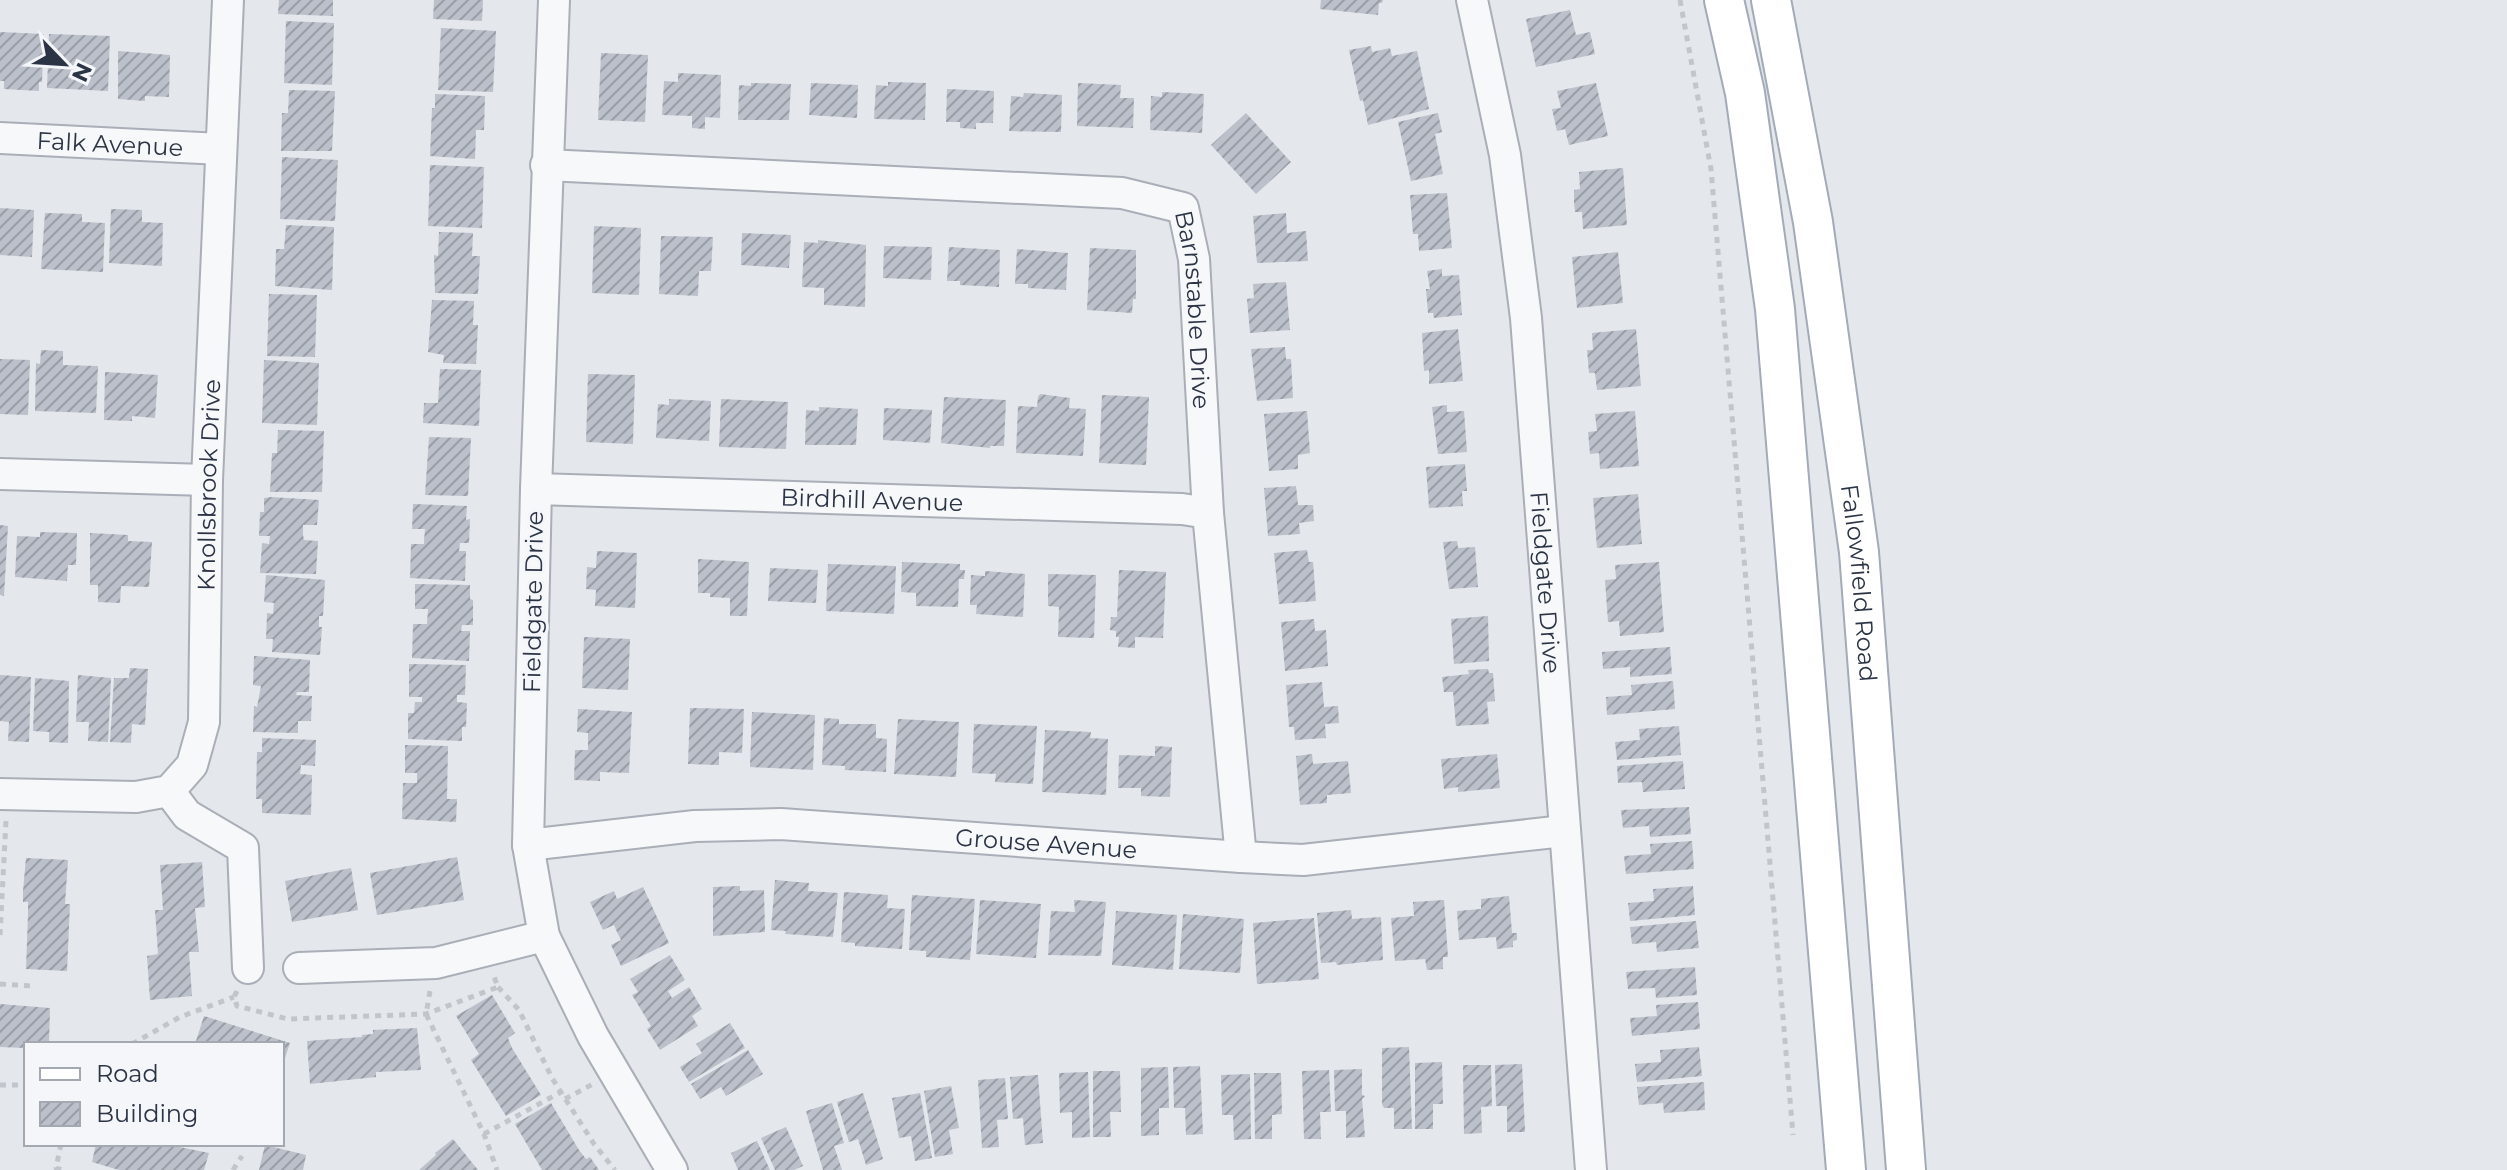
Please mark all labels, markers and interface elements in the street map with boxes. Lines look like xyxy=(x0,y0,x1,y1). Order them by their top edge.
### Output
north arrow xyxy=(24,24,104,104)
text: N xyxy=(66,58,98,86)
street label: Falk Avenue xyxy=(36,125,184,162)
street label: Barnstable Drive xyxy=(1169,208,1217,410)
street label: Knollsbrook Drive xyxy=(191,378,226,591)
street label: Birdhill Avenue xyxy=(780,482,964,517)
street label: Fallowfield Road xyxy=(1835,482,1883,683)
street label: Fieldgate Drive xyxy=(1525,490,1568,675)
street label: Fieldgate Drive xyxy=(517,511,549,693)
street label: Grouse Avenue xyxy=(954,822,1138,864)
legend xyxy=(24,1042,284,1146)
text: Road xyxy=(96,1059,159,1088)
text: Building xyxy=(96,1099,199,1128)

